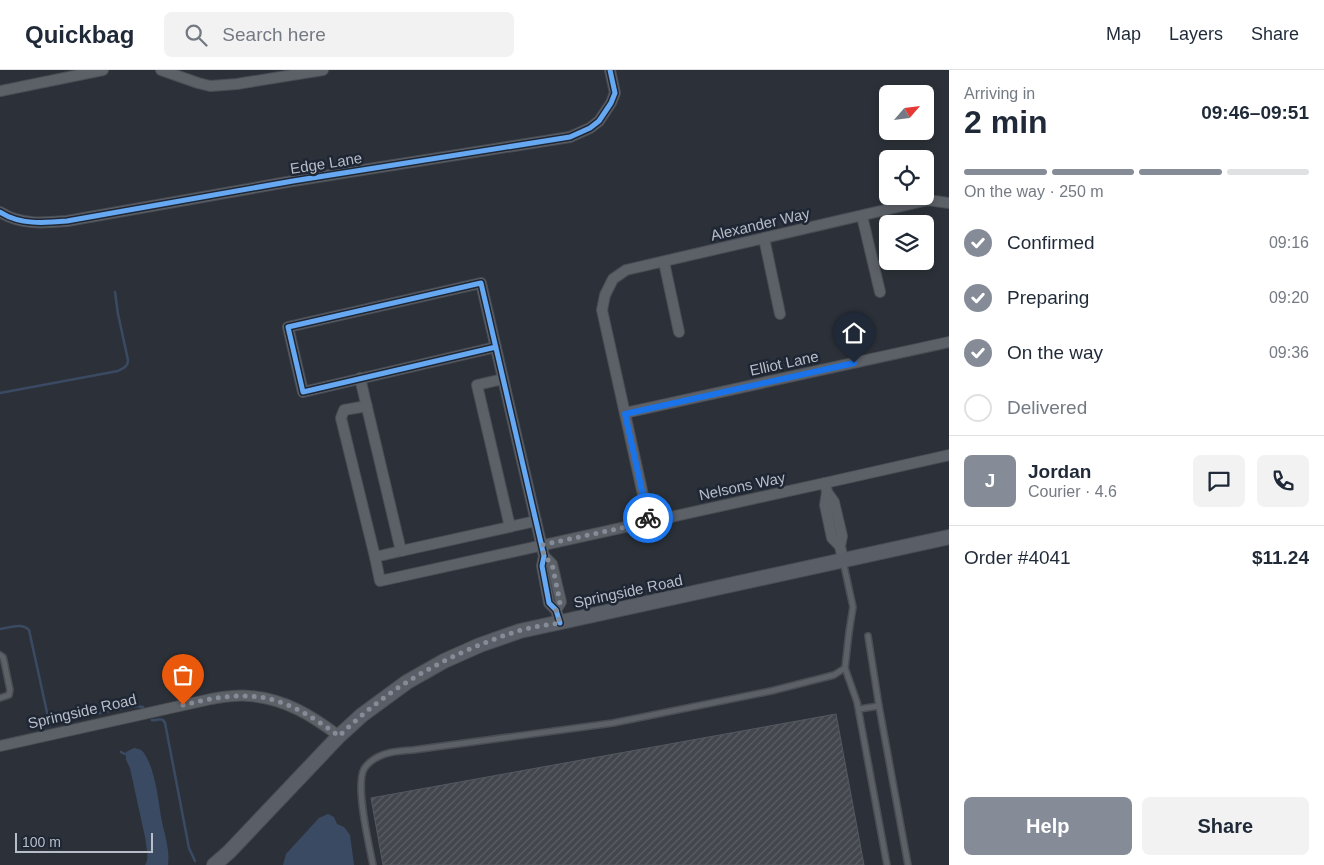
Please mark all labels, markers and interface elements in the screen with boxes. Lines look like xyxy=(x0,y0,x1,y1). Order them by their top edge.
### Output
search box xyxy=(164,12,514,57)
text: Quickbag xyxy=(25,21,134,48)
icon: search xyxy=(182,21,210,49)
text: Search here xyxy=(222,24,326,45)
text: Map xyxy=(1106,24,1141,44)
text: Layers xyxy=(1169,24,1223,44)
text: Share xyxy=(1251,24,1299,44)
north arrow xyxy=(879,85,934,140)
map controls xyxy=(879,85,934,270)
text: Arriving in xyxy=(964,85,1035,102)
text: 09:46–09:51 xyxy=(1201,102,1309,123)
text: 2 min xyxy=(964,104,1048,140)
street label: Edge Lane xyxy=(289,149,363,177)
button: locate xyxy=(879,150,934,205)
text: On the way · 250 m xyxy=(964,183,1104,200)
street label: Alexander Way xyxy=(709,204,812,244)
button: layers xyxy=(879,215,934,270)
icon: check xyxy=(964,229,992,257)
text: Confirmed xyxy=(1007,232,1095,253)
text: 09:16 xyxy=(1269,234,1309,251)
icon: check xyxy=(964,284,992,312)
text: Preparing xyxy=(1007,287,1089,308)
text: 09:20 xyxy=(1269,289,1309,306)
pin xyxy=(833,312,875,363)
icon: home xyxy=(840,319,868,347)
icon: check xyxy=(964,339,992,367)
text: On the way xyxy=(1007,342,1103,363)
text: 09:36 xyxy=(1269,344,1309,361)
street label: Elliot Lane xyxy=(748,347,820,379)
text: Delivered xyxy=(1007,397,1087,418)
button: chat xyxy=(1193,455,1245,507)
button: phone xyxy=(1257,455,1309,507)
text: Jordan xyxy=(1028,461,1091,482)
street label: Nelsons Way xyxy=(697,468,787,503)
text: J xyxy=(985,470,995,491)
text: Courier · 4.6 xyxy=(1028,483,1117,500)
courier xyxy=(623,493,673,543)
icon: bike xyxy=(634,504,662,532)
text: Order #4041 xyxy=(964,547,1071,568)
text: $11.24 xyxy=(1252,547,1309,568)
street label: Springside Road xyxy=(572,571,684,611)
pin xyxy=(162,654,204,705)
icon: bag xyxy=(169,661,197,689)
street label: Springside Road xyxy=(26,690,138,732)
button: Help xyxy=(964,797,1132,855)
button: Share xyxy=(1142,797,1309,855)
scale bar xyxy=(15,830,152,853)
text: 100 m xyxy=(22,834,61,850)

